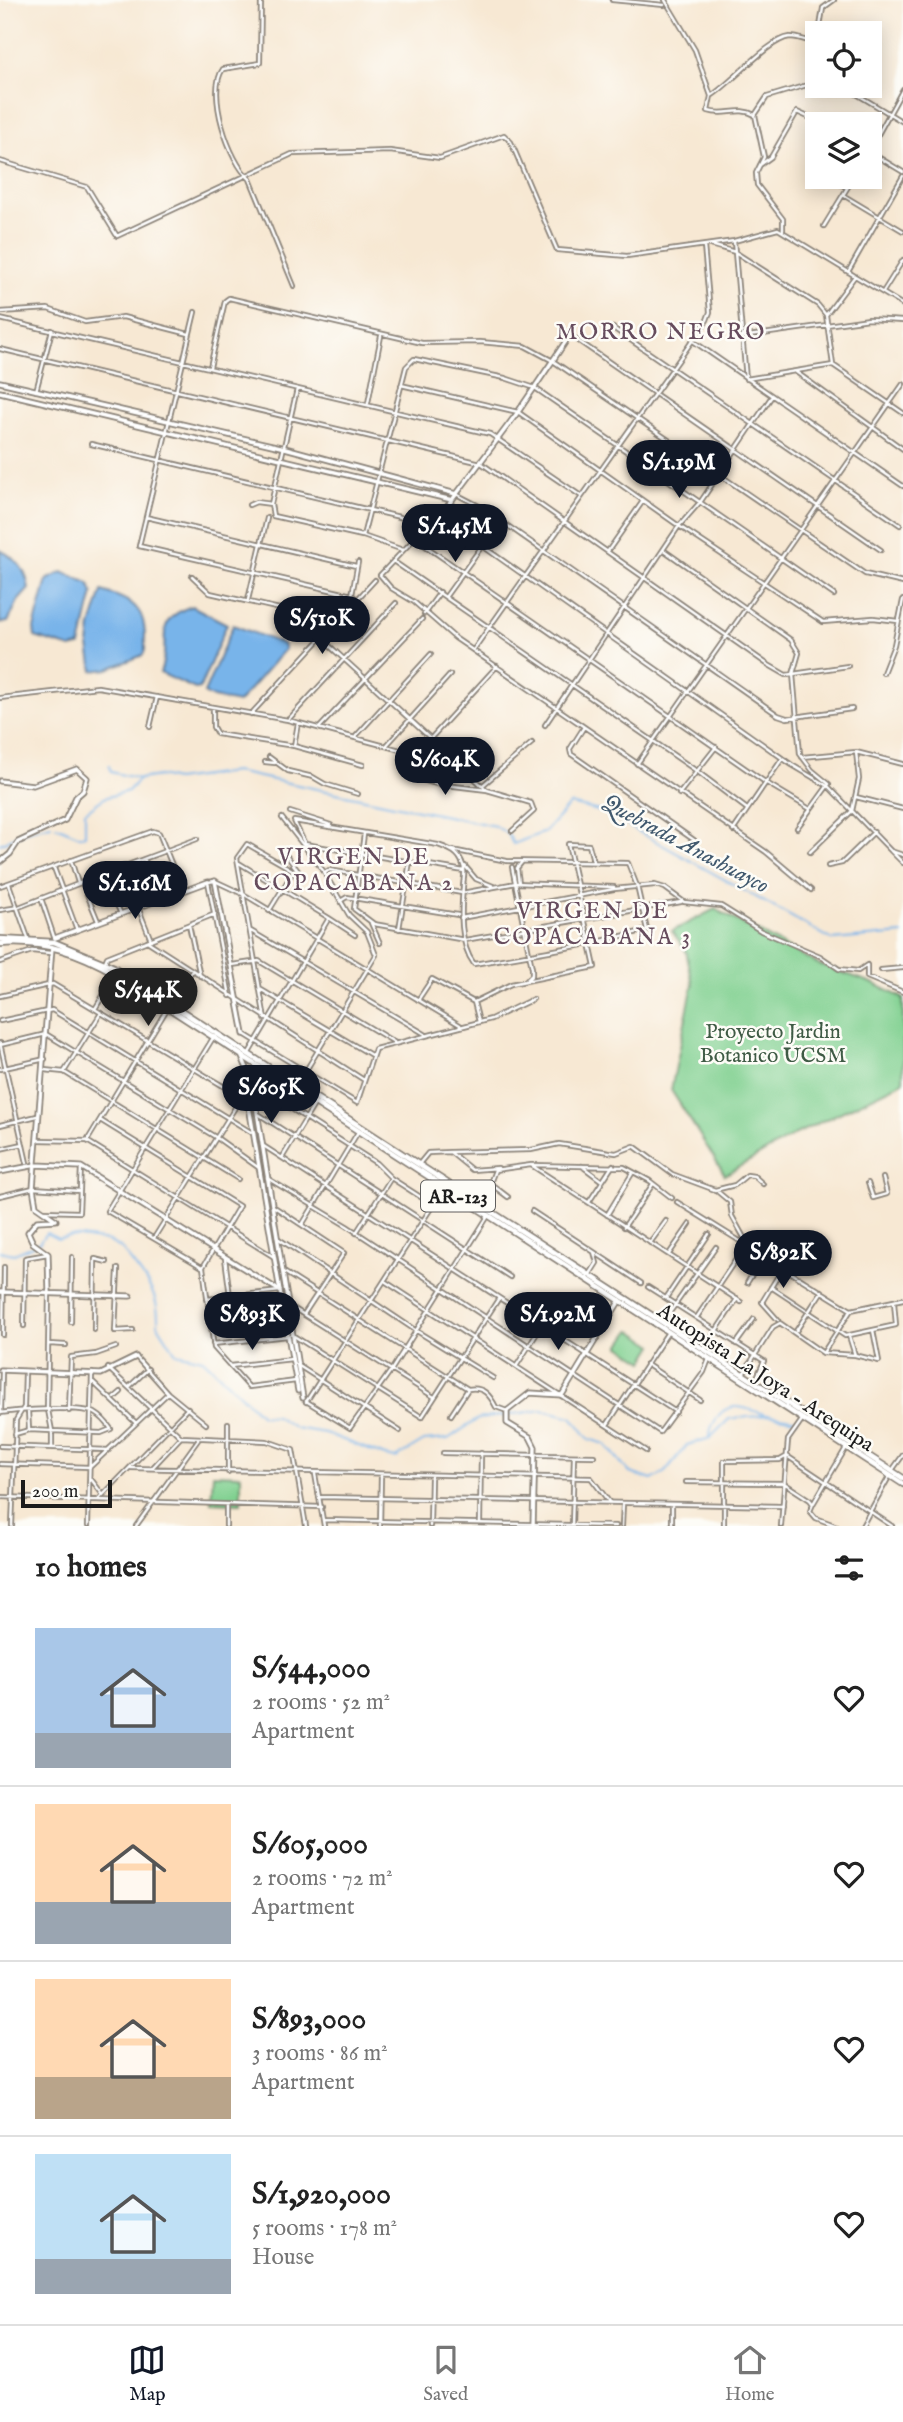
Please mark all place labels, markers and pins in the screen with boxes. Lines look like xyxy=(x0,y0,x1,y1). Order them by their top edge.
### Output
pin: S/1.19M xyxy=(614,440,744,500)
pin: S/1.45M xyxy=(390,504,520,564)
pin: S/510K xyxy=(265,596,379,656)
pin: S/604K xyxy=(388,738,502,797)
pin: S/1.16M xyxy=(70,862,200,921)
pin: S/544K xyxy=(91,968,205,1028)
pin: S/605K xyxy=(214,1066,328,1125)
pin: S/892K xyxy=(726,1230,840,1290)
pin: S/893K xyxy=(195,1292,309,1352)
pin: S/1.92M xyxy=(493,1292,623,1352)

